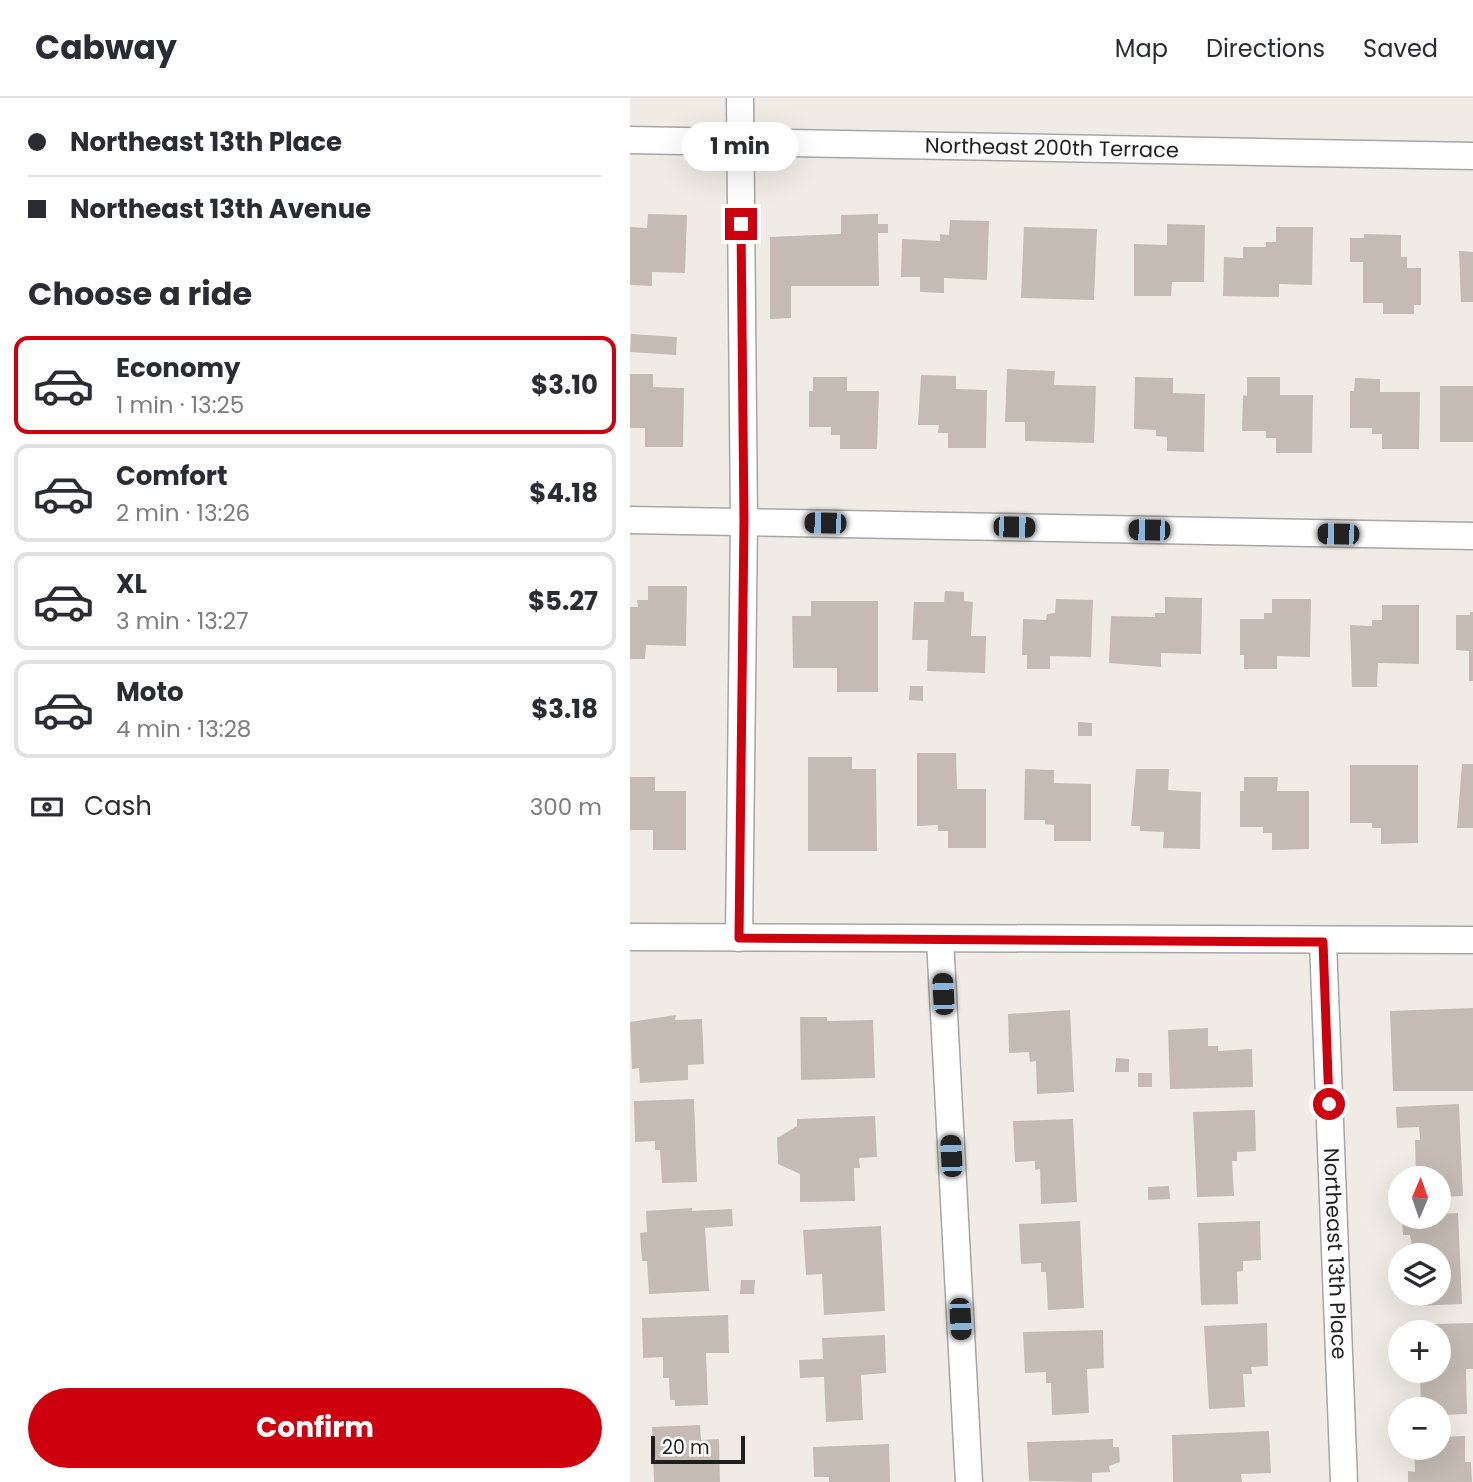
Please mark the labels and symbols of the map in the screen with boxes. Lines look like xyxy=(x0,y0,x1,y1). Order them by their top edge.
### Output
callout: 1 min xyxy=(683,122,799,172)
street label: Northeast 200th Terrace xyxy=(925,131,1179,164)
route end xyxy=(725,208,757,240)
car xyxy=(804,512,847,534)
car xyxy=(993,516,1036,538)
car xyxy=(1128,519,1171,541)
car xyxy=(1317,523,1360,545)
car xyxy=(932,972,955,1016)
route start xyxy=(1313,1088,1345,1120)
car xyxy=(940,1134,963,1178)
street label: Northeast 13th Place xyxy=(1317,1147,1354,1360)
north arrow xyxy=(1388,1166,1451,1228)
car xyxy=(949,1297,972,1341)
scale bar xyxy=(651,1433,746,1465)

